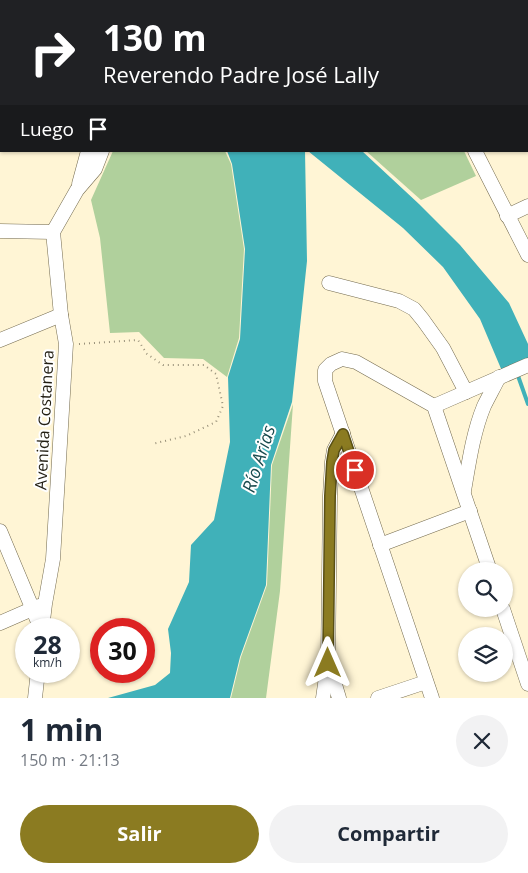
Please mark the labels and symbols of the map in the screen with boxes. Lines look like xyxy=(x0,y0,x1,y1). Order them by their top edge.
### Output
street label: Avenida Costanera xyxy=(29,350,59,490)
water label: Río Arias xyxy=(236,422,280,495)
pin xyxy=(334,449,376,491)
speed limit sign: 30 xyxy=(90,618,155,683)
position arrow xyxy=(301,636,353,688)

